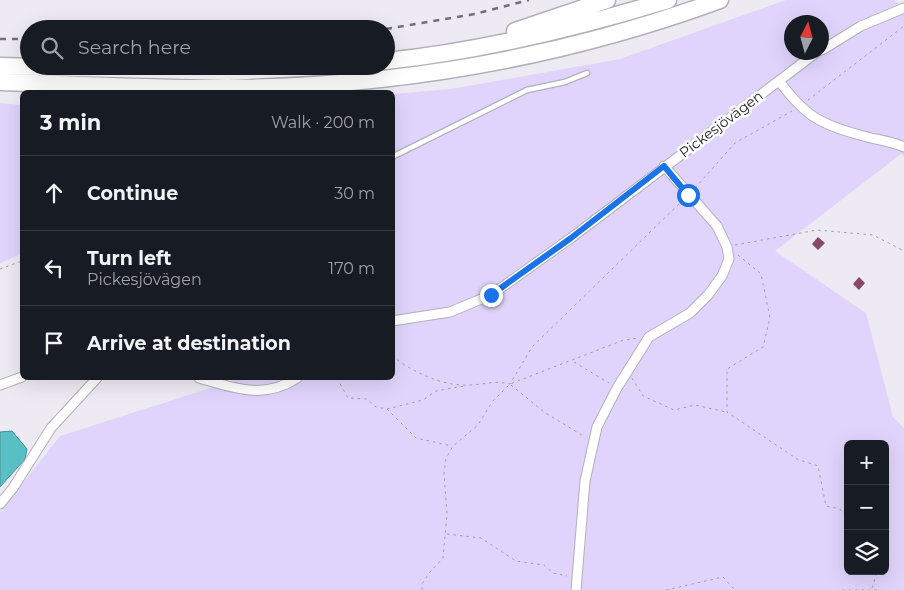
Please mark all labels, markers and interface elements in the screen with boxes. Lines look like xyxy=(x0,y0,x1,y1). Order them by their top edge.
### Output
north arrow xyxy=(784,15,829,60)
search box xyxy=(20,20,395,75)
icon: search xyxy=(38,34,66,62)
text: Search here xyxy=(78,36,191,59)
street label: Pickesjövägen xyxy=(675,87,767,161)
text: 3 min xyxy=(40,110,101,135)
text: Walk · 200 m xyxy=(271,113,375,132)
icon: ahead xyxy=(40,179,68,207)
text: Continue xyxy=(87,182,178,205)
text: 30 m xyxy=(334,184,375,203)
route start xyxy=(677,184,700,207)
text: Turn left xyxy=(87,247,172,270)
icon: left xyxy=(40,254,68,282)
text: 170 m xyxy=(328,259,375,278)
text: Pickesjövägen xyxy=(87,270,202,289)
route end xyxy=(480,284,503,307)
icon: arrive xyxy=(40,329,68,357)
text: Arrive at destination xyxy=(87,332,291,355)
map controls xyxy=(844,440,889,575)
button: + xyxy=(844,440,889,485)
button: − xyxy=(844,485,889,530)
button: layers xyxy=(844,530,889,575)

